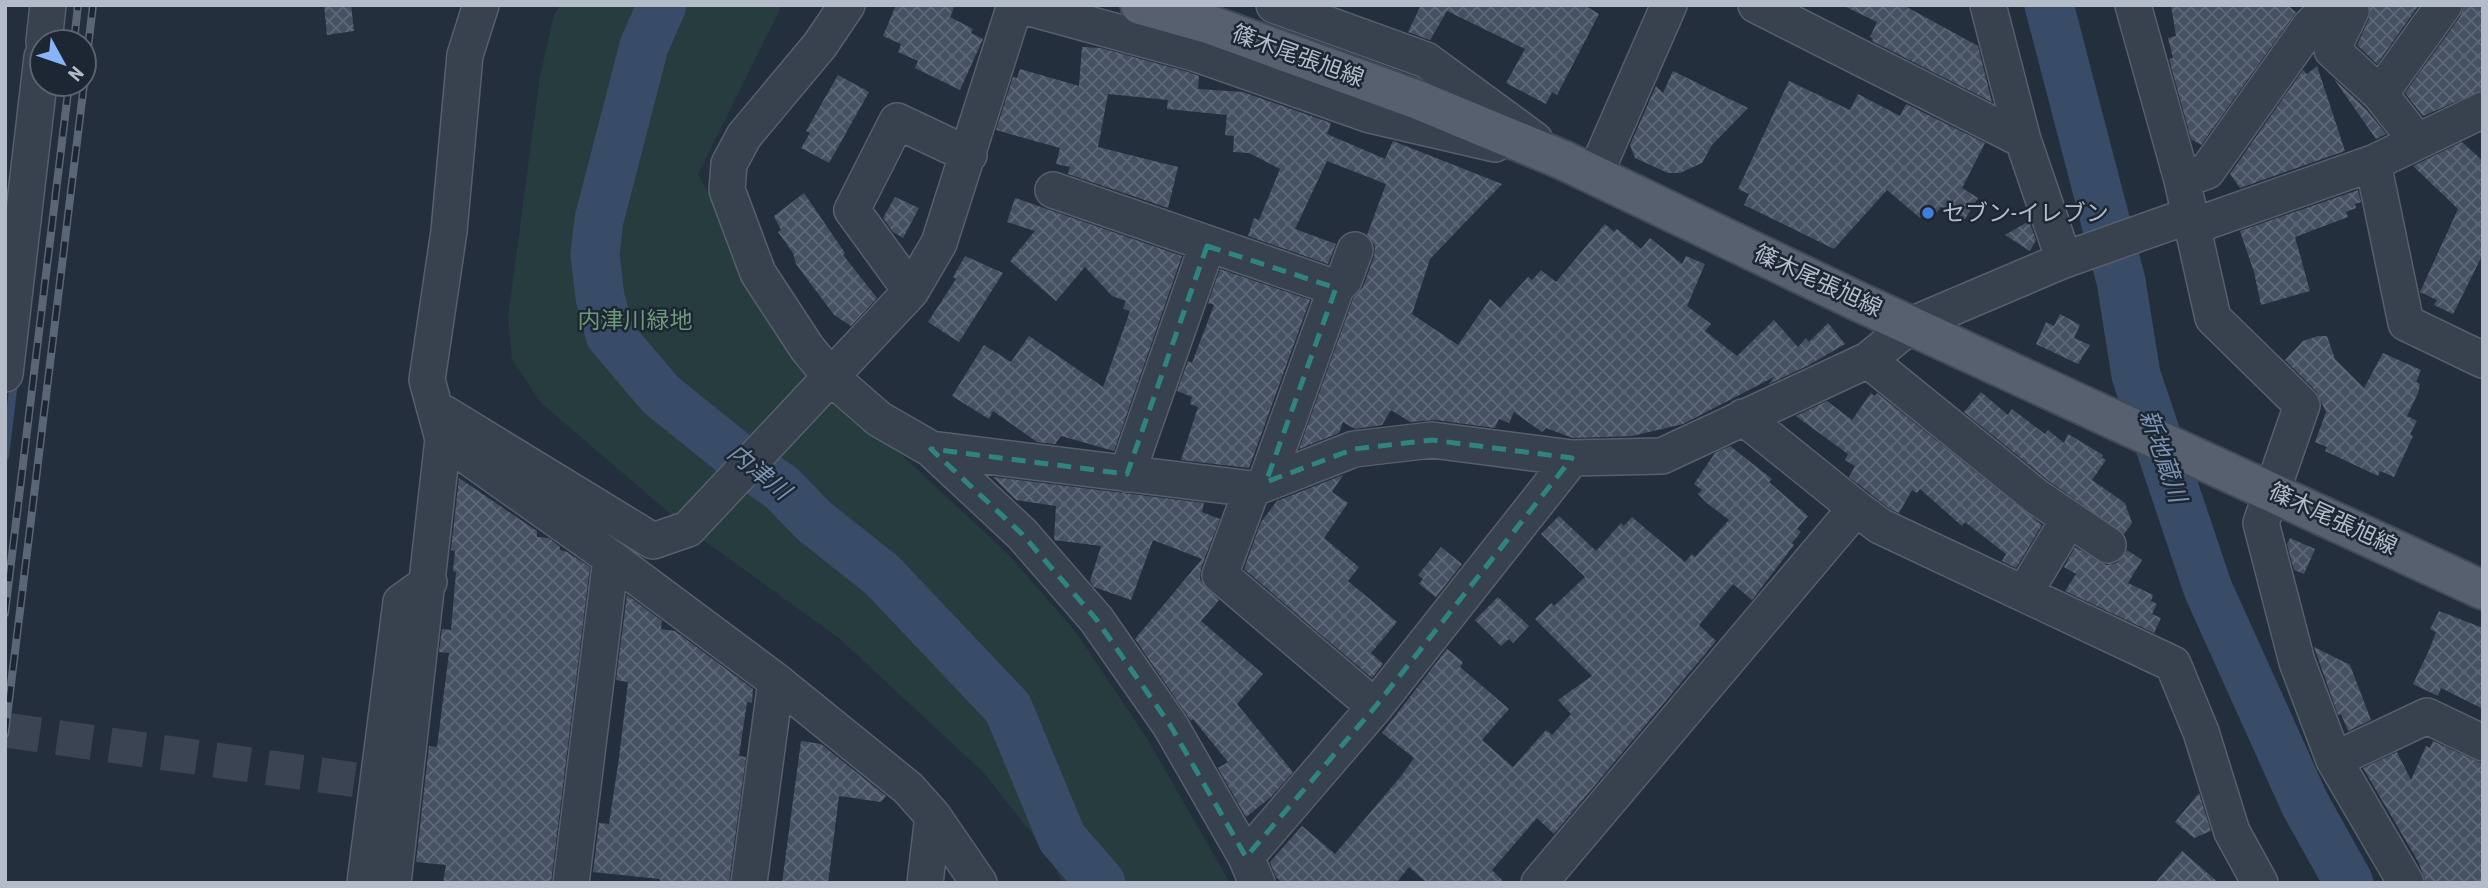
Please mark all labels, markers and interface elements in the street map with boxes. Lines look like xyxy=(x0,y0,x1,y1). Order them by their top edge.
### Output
street label: 篠木尾張旭線 xyxy=(1229,20,1367,92)
north arrow xyxy=(28,28,98,98)
text: N xyxy=(63,62,88,85)
place label: セブン-イレブン xyxy=(1942,200,2109,227)
marker: セブン-イレブン xyxy=(1920,205,1936,221)
street label: 篠木尾張旭線 xyxy=(1750,240,1886,322)
park label: 内津川緑地 xyxy=(578,307,693,334)
water label: 新地蔵川 xyxy=(2134,406,2193,509)
water label: 内津川 xyxy=(722,438,798,507)
street label: 篠木尾張旭線 xyxy=(2265,478,2401,560)

